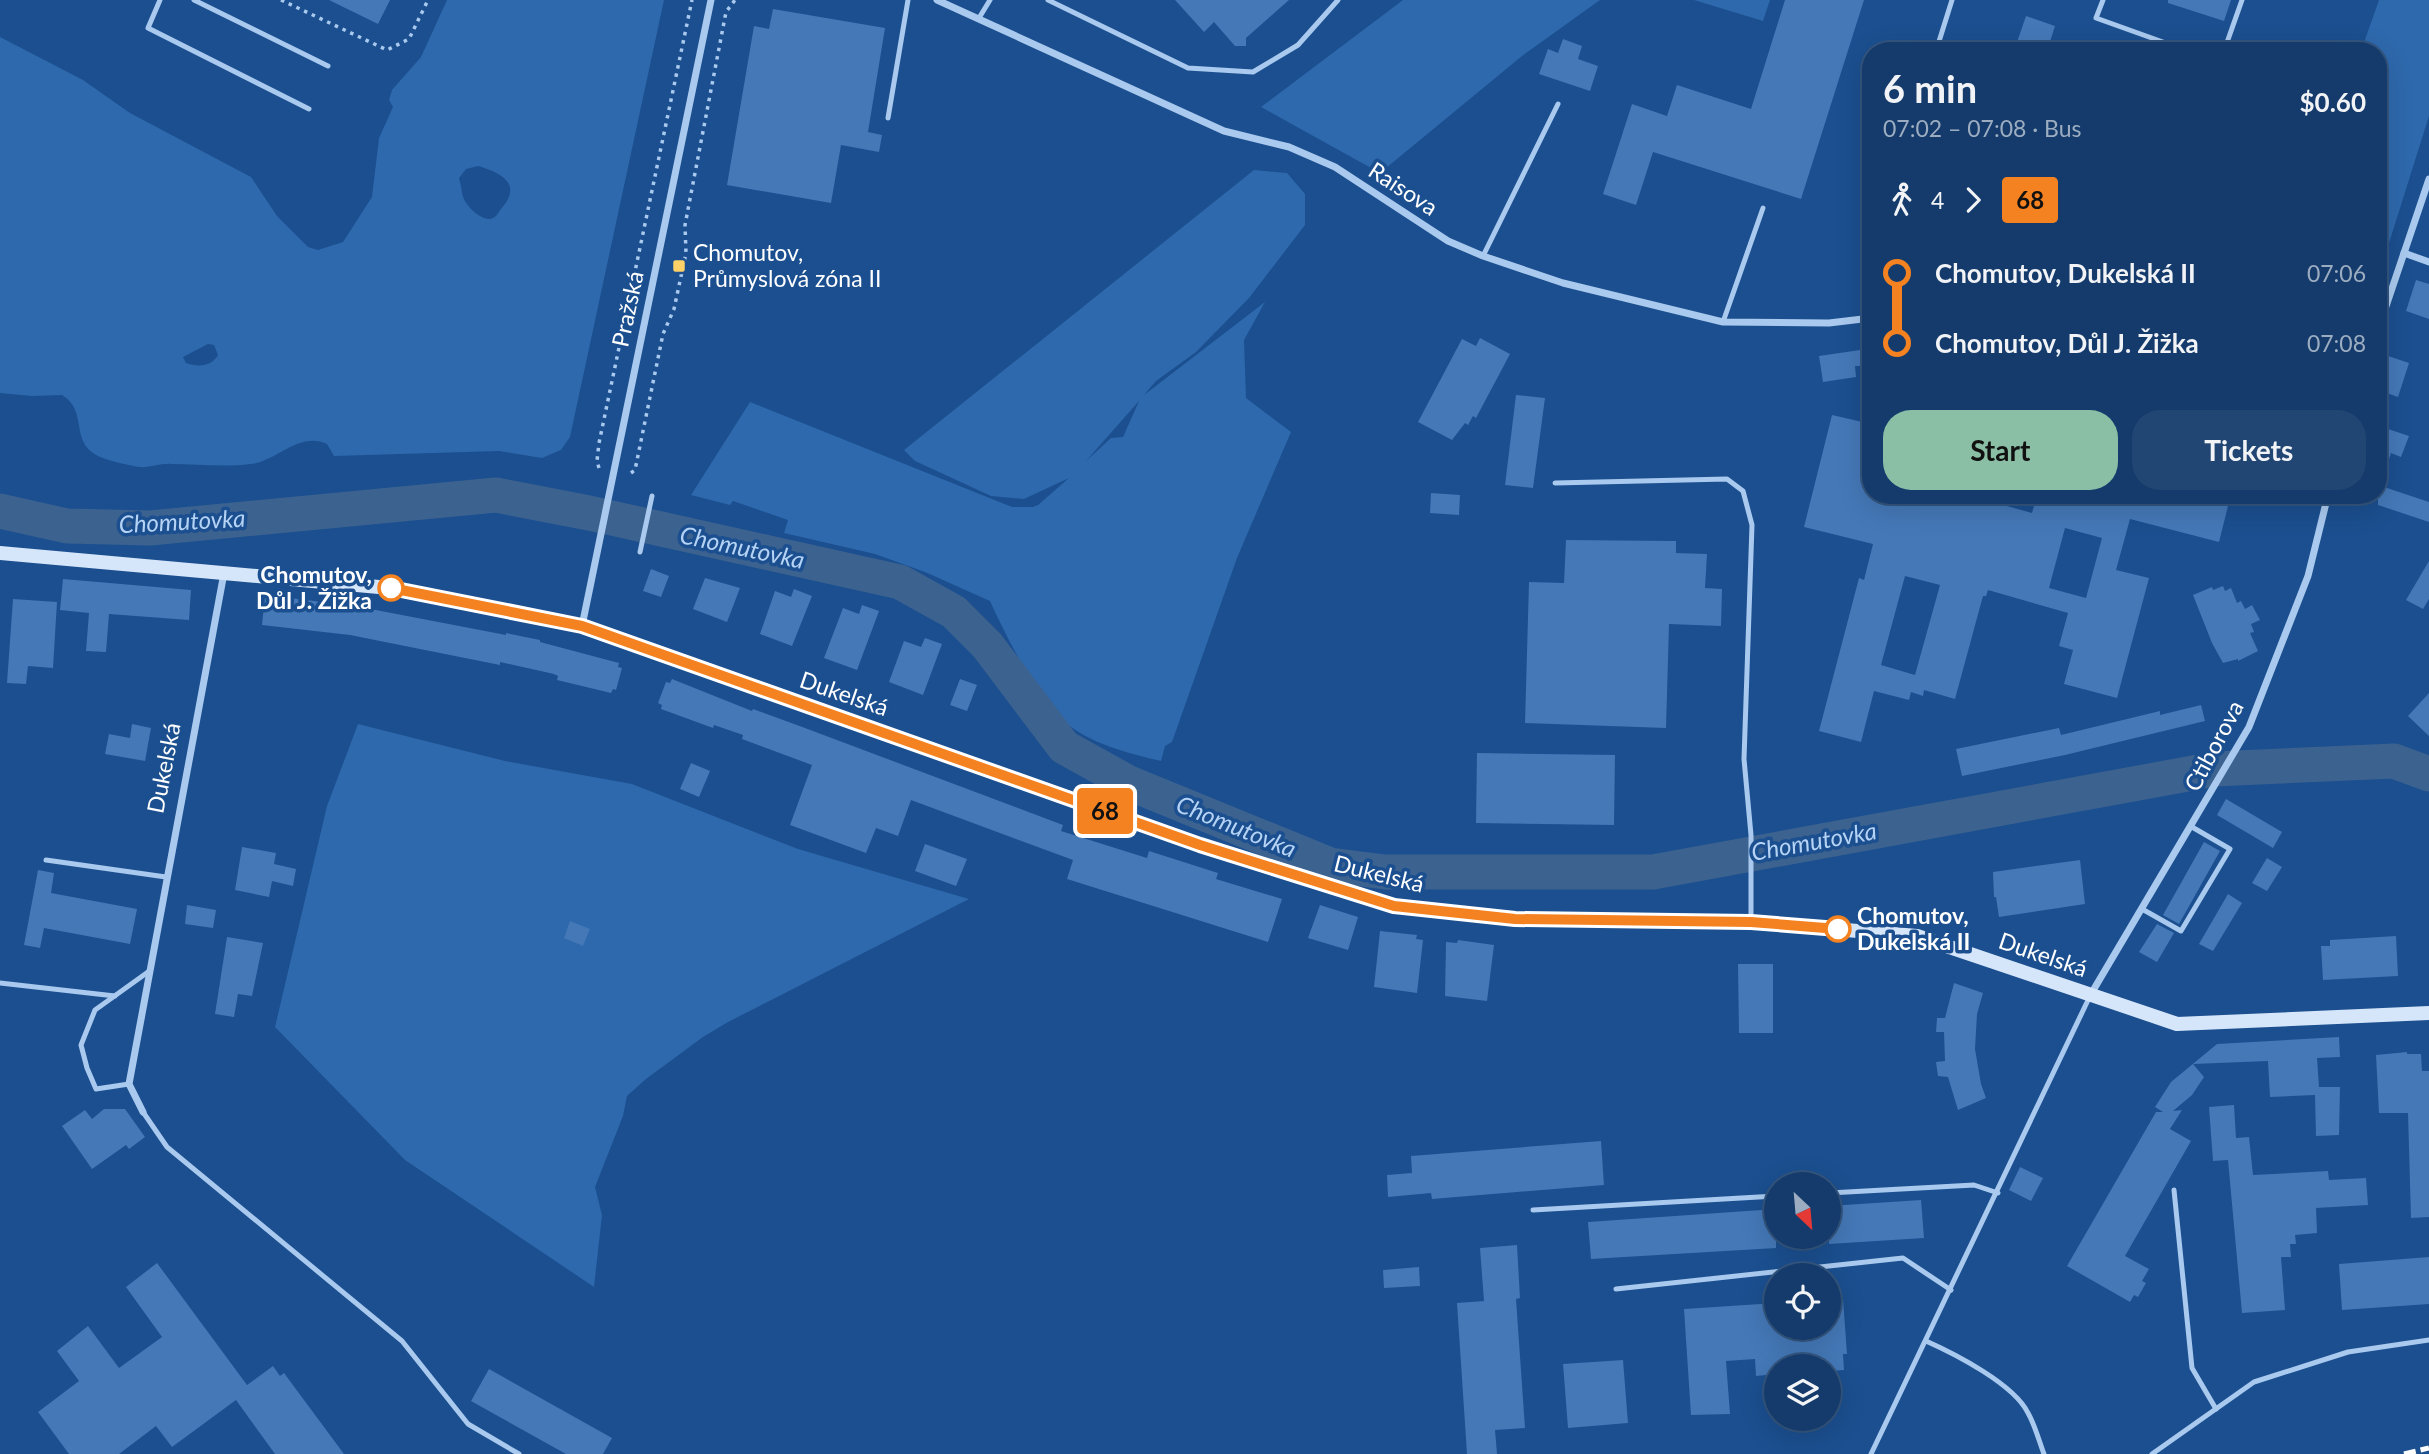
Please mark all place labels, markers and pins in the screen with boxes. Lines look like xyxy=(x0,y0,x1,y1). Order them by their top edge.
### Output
place label: Chomutov, Průmyslová zóna II xyxy=(693,238,881,292)
marker: Chomutov, Průmyslová zóna II xyxy=(671,258,687,274)
place label: Chomutov, Důl J. Žižka xyxy=(256,560,372,614)
marker: Chomutov, Důl J. Žižka xyxy=(378,575,404,601)
place label: Chomutov, Dukelská II xyxy=(1857,901,1970,955)
marker: Chomutov, Dukelská II xyxy=(1825,916,1851,942)

